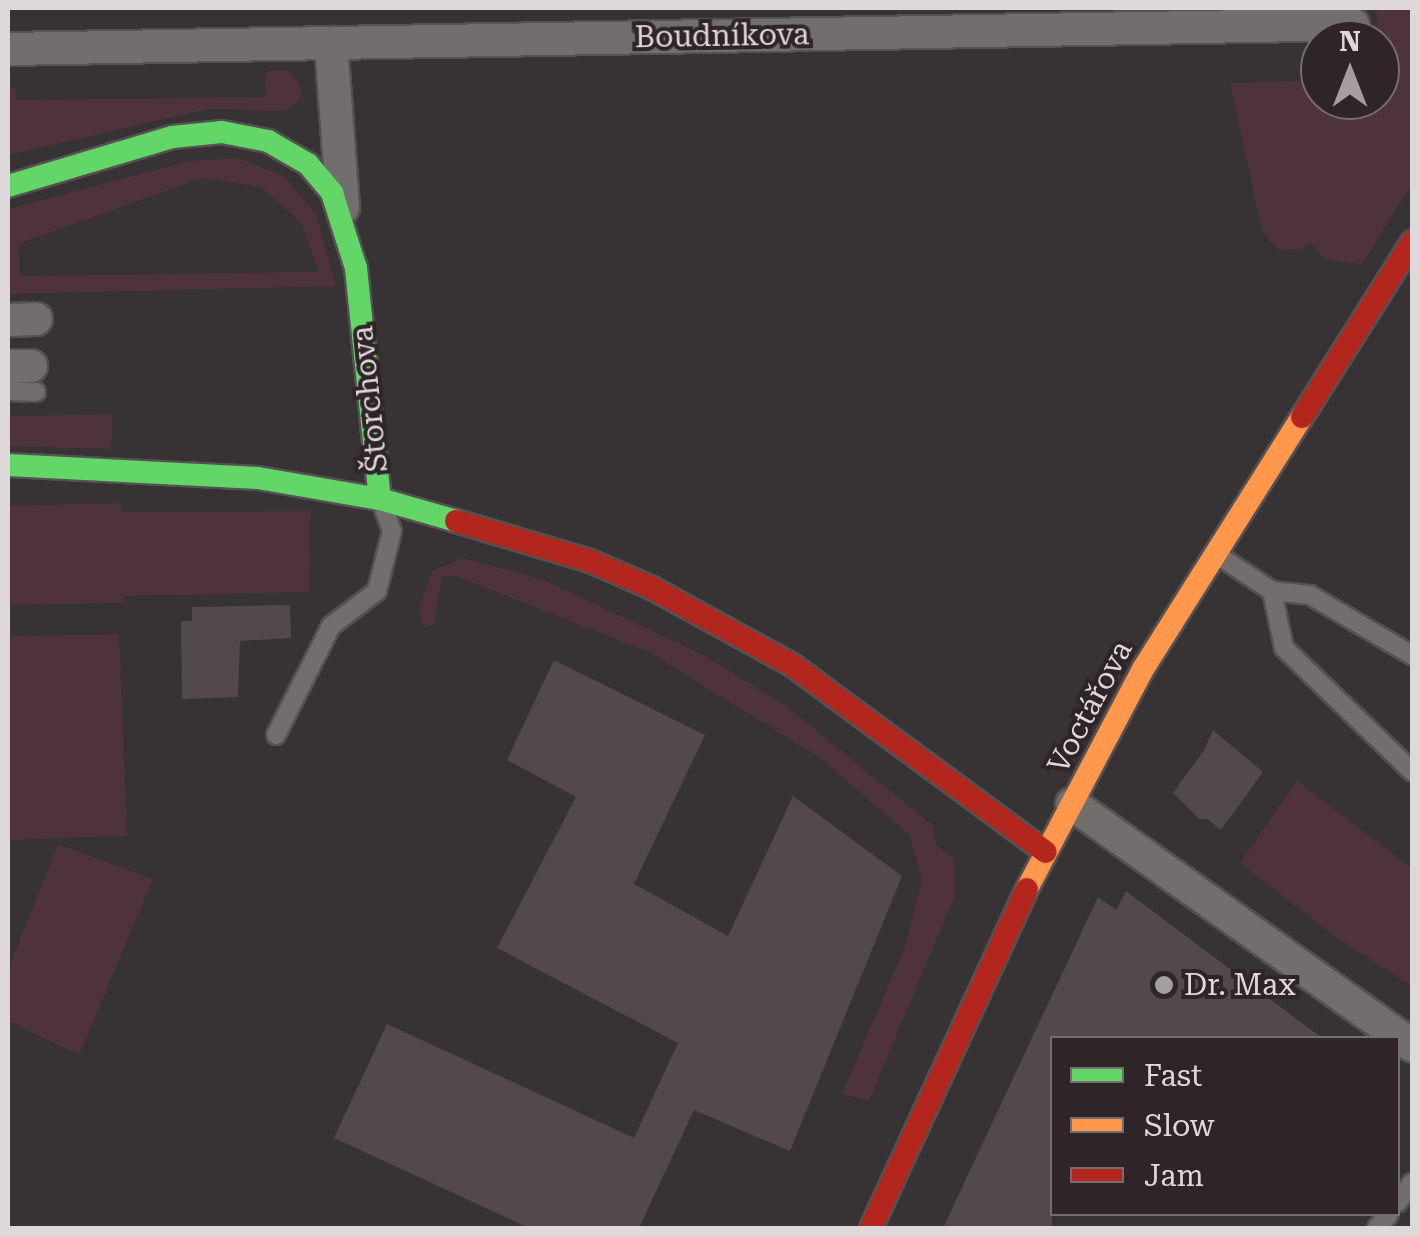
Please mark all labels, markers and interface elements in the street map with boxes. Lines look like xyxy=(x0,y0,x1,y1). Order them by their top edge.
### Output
street label: Boudníkova xyxy=(634,16,810,56)
north arrow xyxy=(1300,20,1400,120)
text: N xyxy=(1339,25,1361,58)
street label: Štorchova xyxy=(344,324,396,474)
street label: Voctářova xyxy=(1040,635,1140,779)
place label: Dr. Max xyxy=(1184,967,1296,1003)
marker: Dr. Max xyxy=(1153,974,1175,996)
legend xyxy=(1050,1036,1400,1216)
text: Fast xyxy=(1144,1058,1202,1093)
text: Slow xyxy=(1144,1108,1215,1143)
text: Jam xyxy=(1144,1158,1204,1193)

